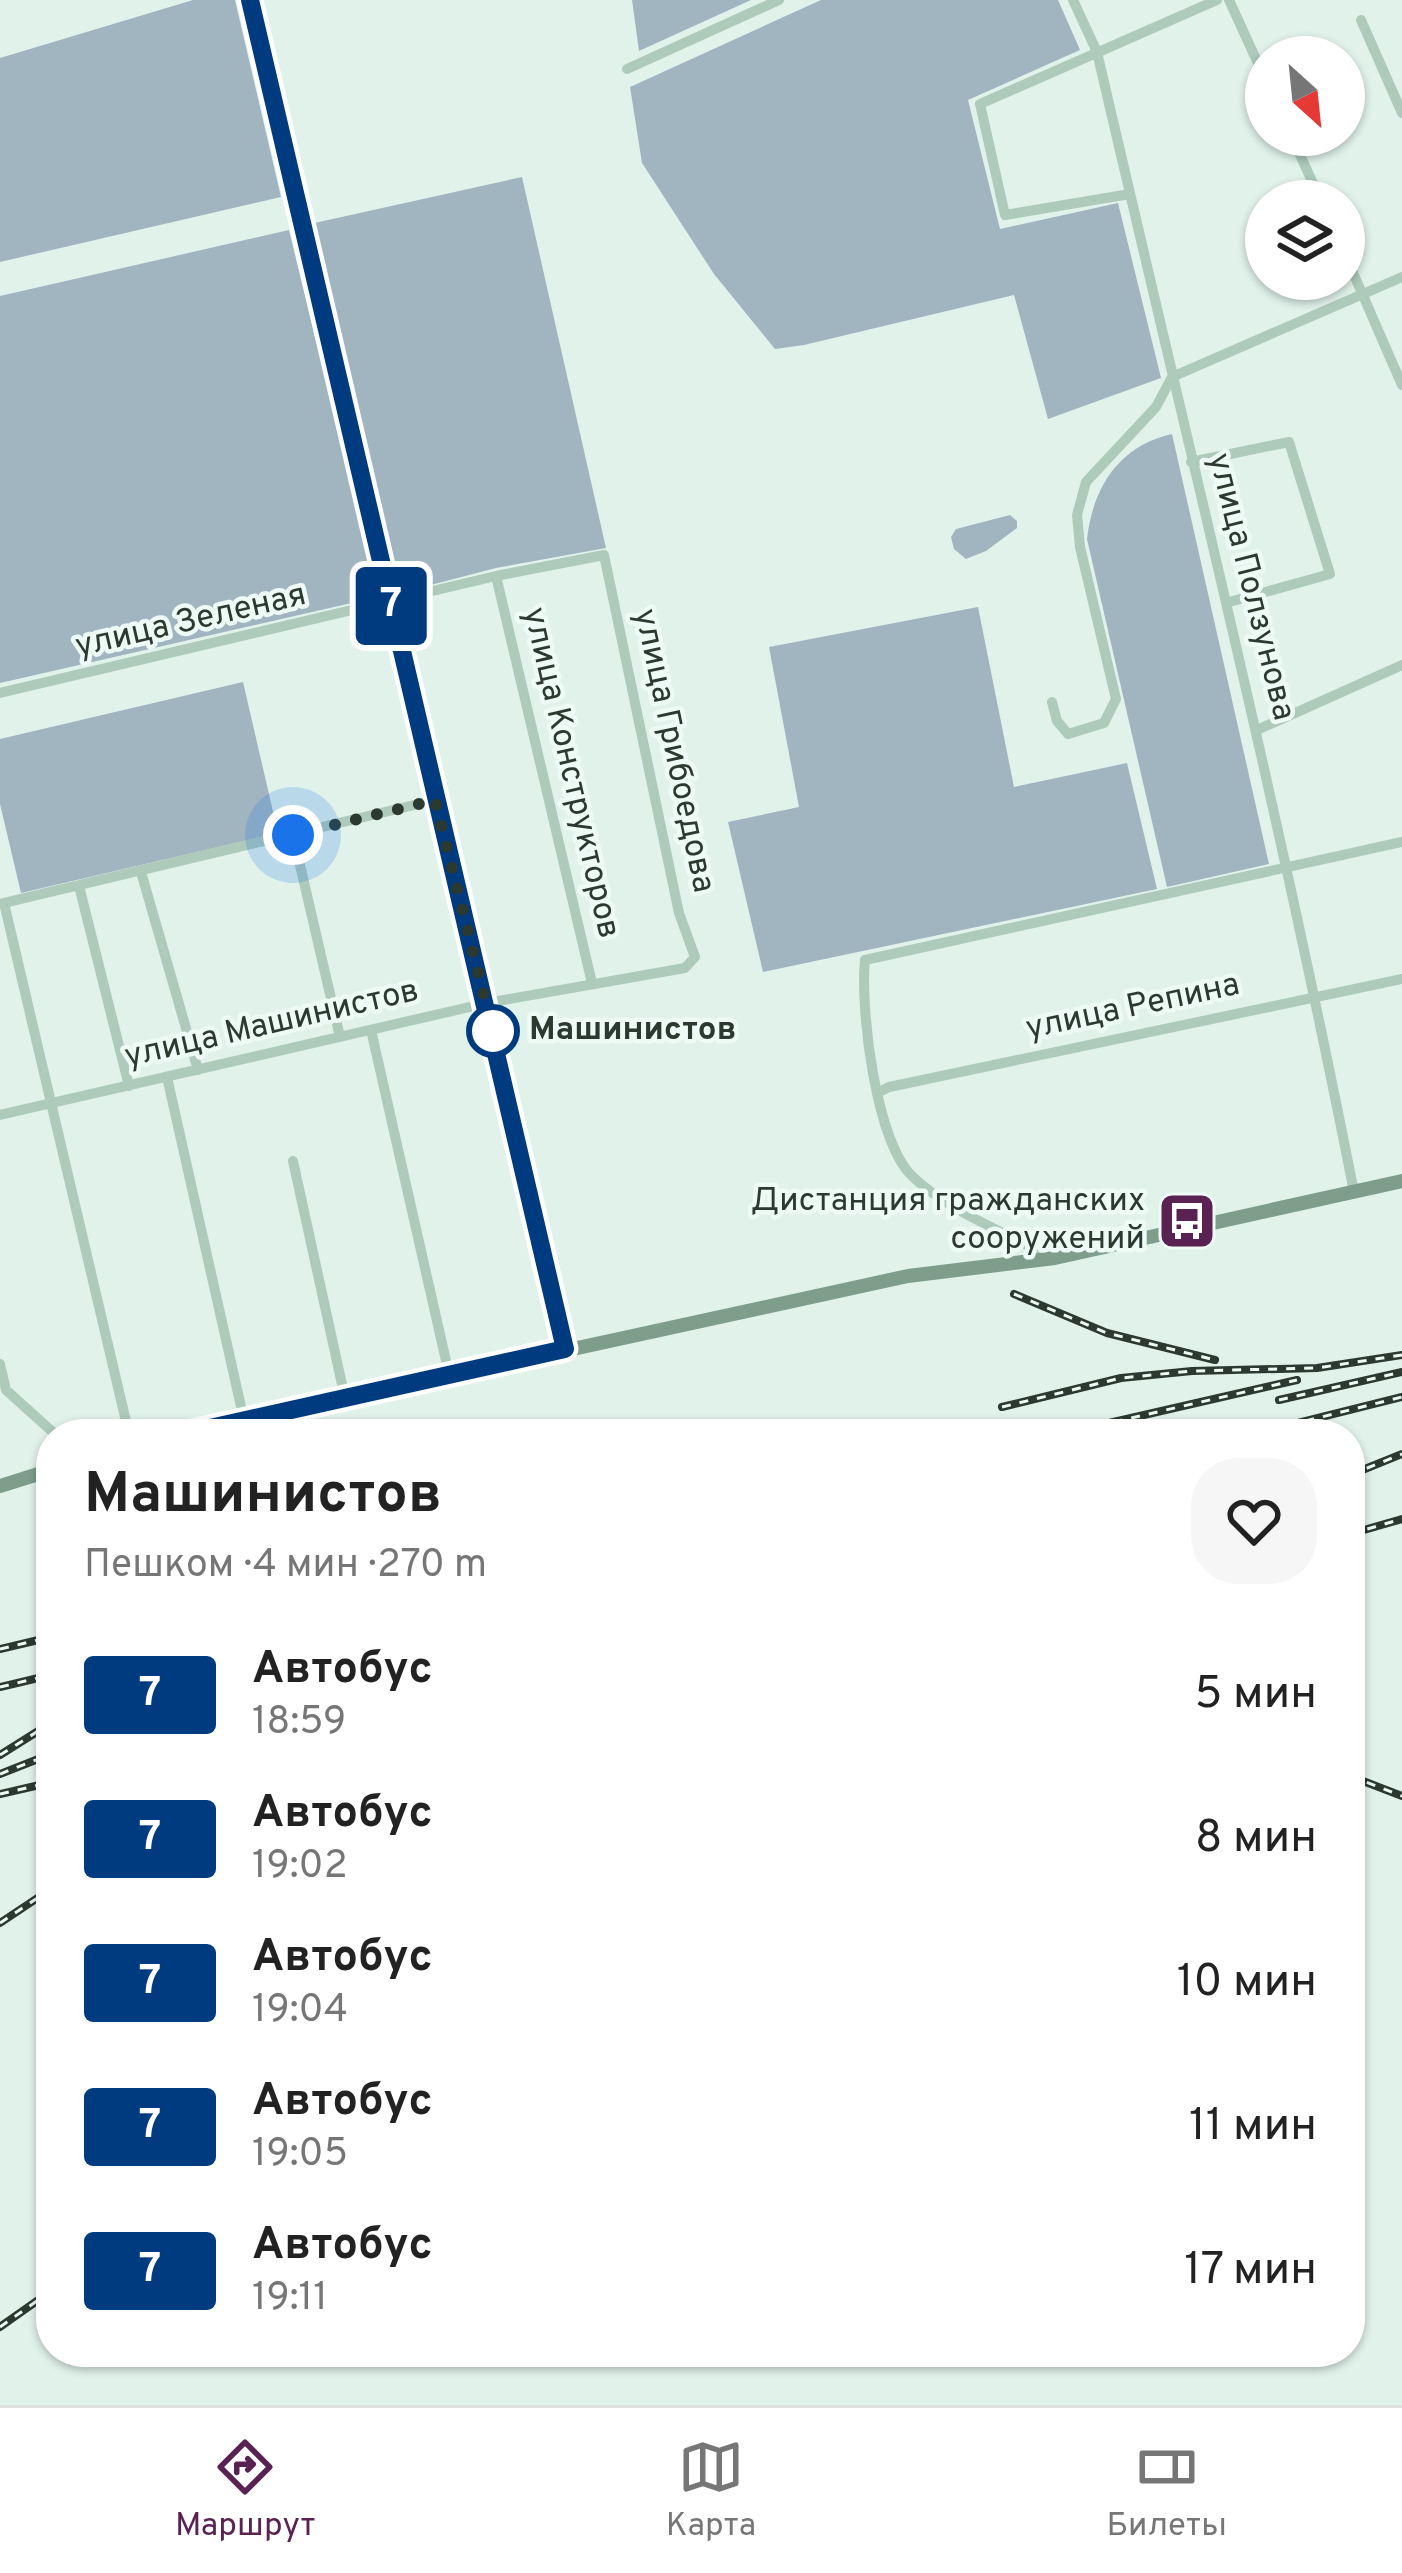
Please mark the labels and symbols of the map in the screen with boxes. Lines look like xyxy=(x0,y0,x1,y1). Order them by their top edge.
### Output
north arrow xyxy=(1245,36,1365,156)
street label: улица Ползунова xyxy=(1197,449,1303,725)
line badge: 7 xyxy=(352,567,430,645)
street label: улица Зеленая xyxy=(71,575,311,669)
street label: улица Конструкторов xyxy=(511,603,629,943)
street label: улица Грибоедова xyxy=(622,605,724,897)
your location xyxy=(263,805,323,865)
street label: улица Репина xyxy=(1022,965,1244,1051)
street label: улица Машинистов xyxy=(121,971,423,1079)
marker: Машинистов xyxy=(468,1006,518,1056)
place label: Машинистов xyxy=(529,1010,736,1052)
place label: Дистанция гражданских сооружений xyxy=(751,1181,1145,1261)
bus stop icon: Дистанция гражданских сооружений xyxy=(1156,1190,1218,1252)

